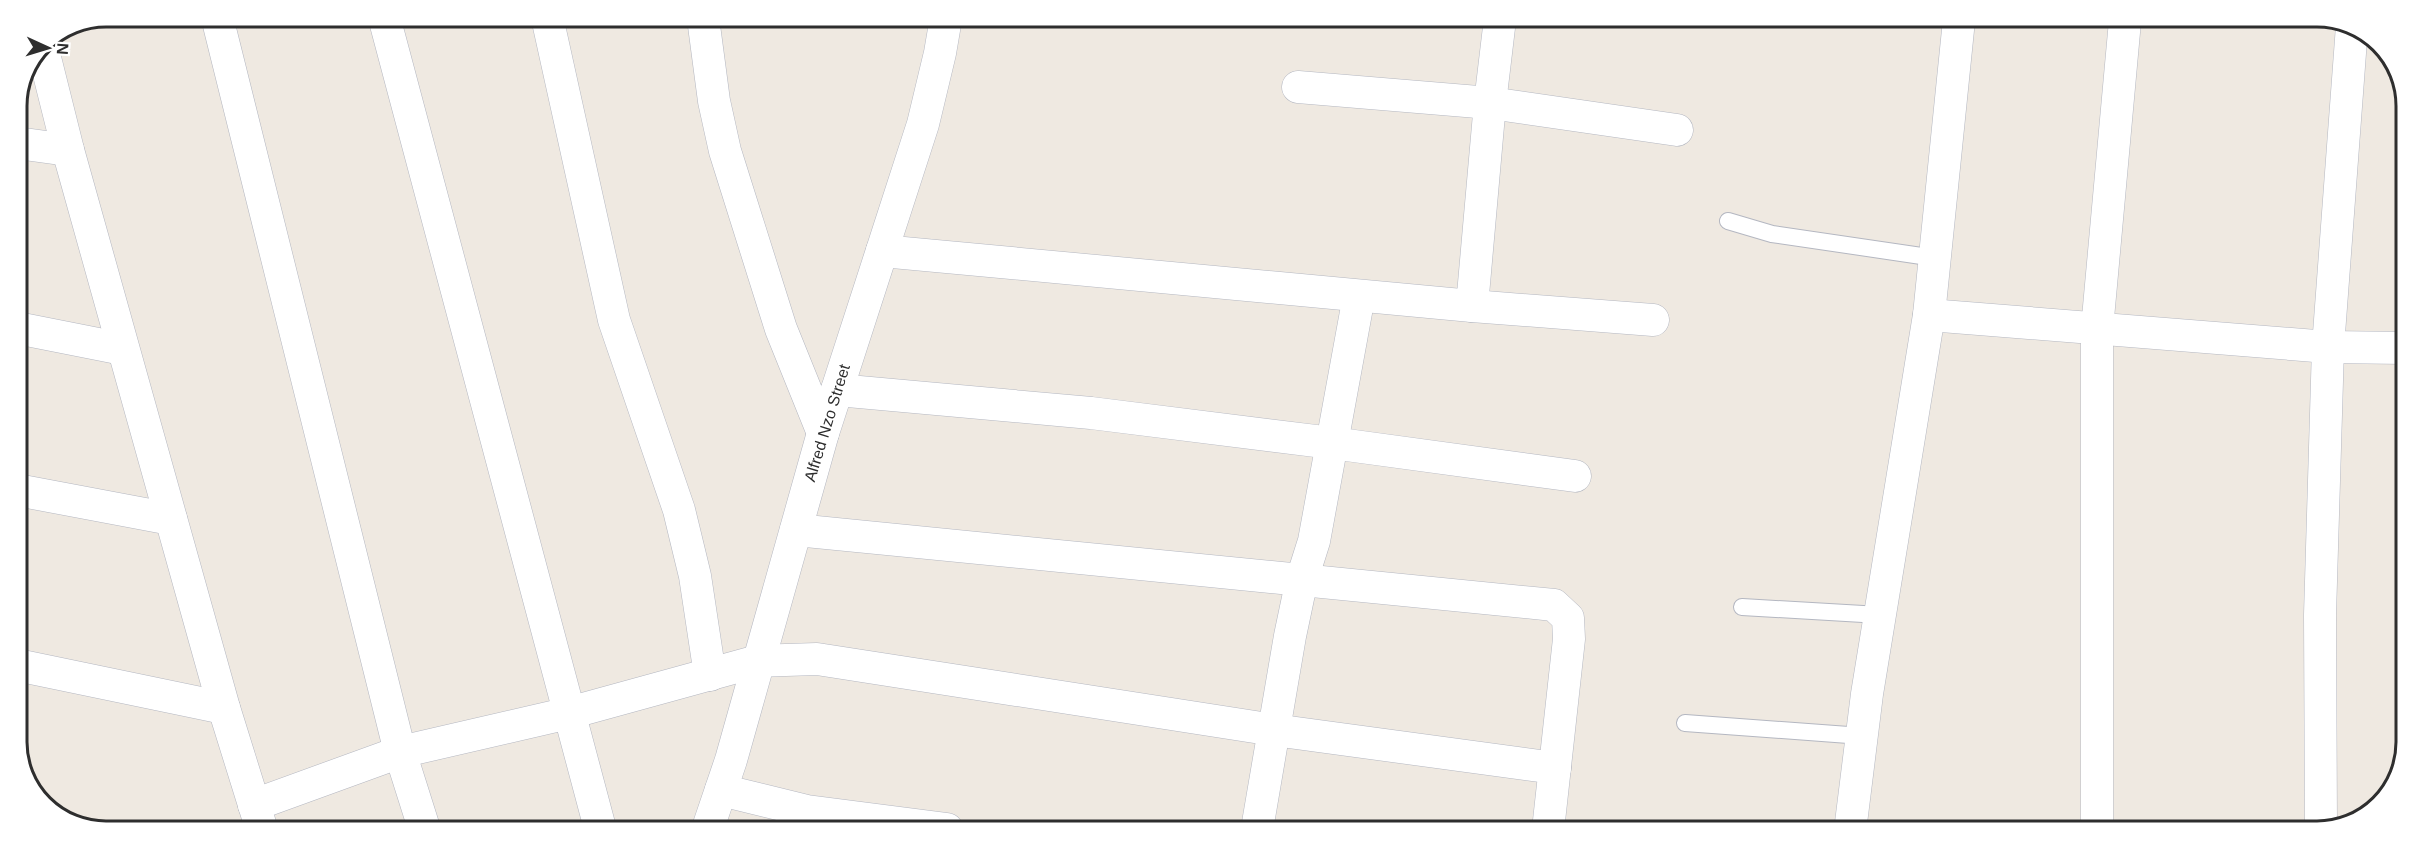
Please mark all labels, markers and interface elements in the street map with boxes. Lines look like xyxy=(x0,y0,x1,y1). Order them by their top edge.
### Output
north arrow xyxy=(18,18,78,78)
text: N xyxy=(54,43,71,55)
street label: Alfred Nzo Street xyxy=(801,362,853,484)

